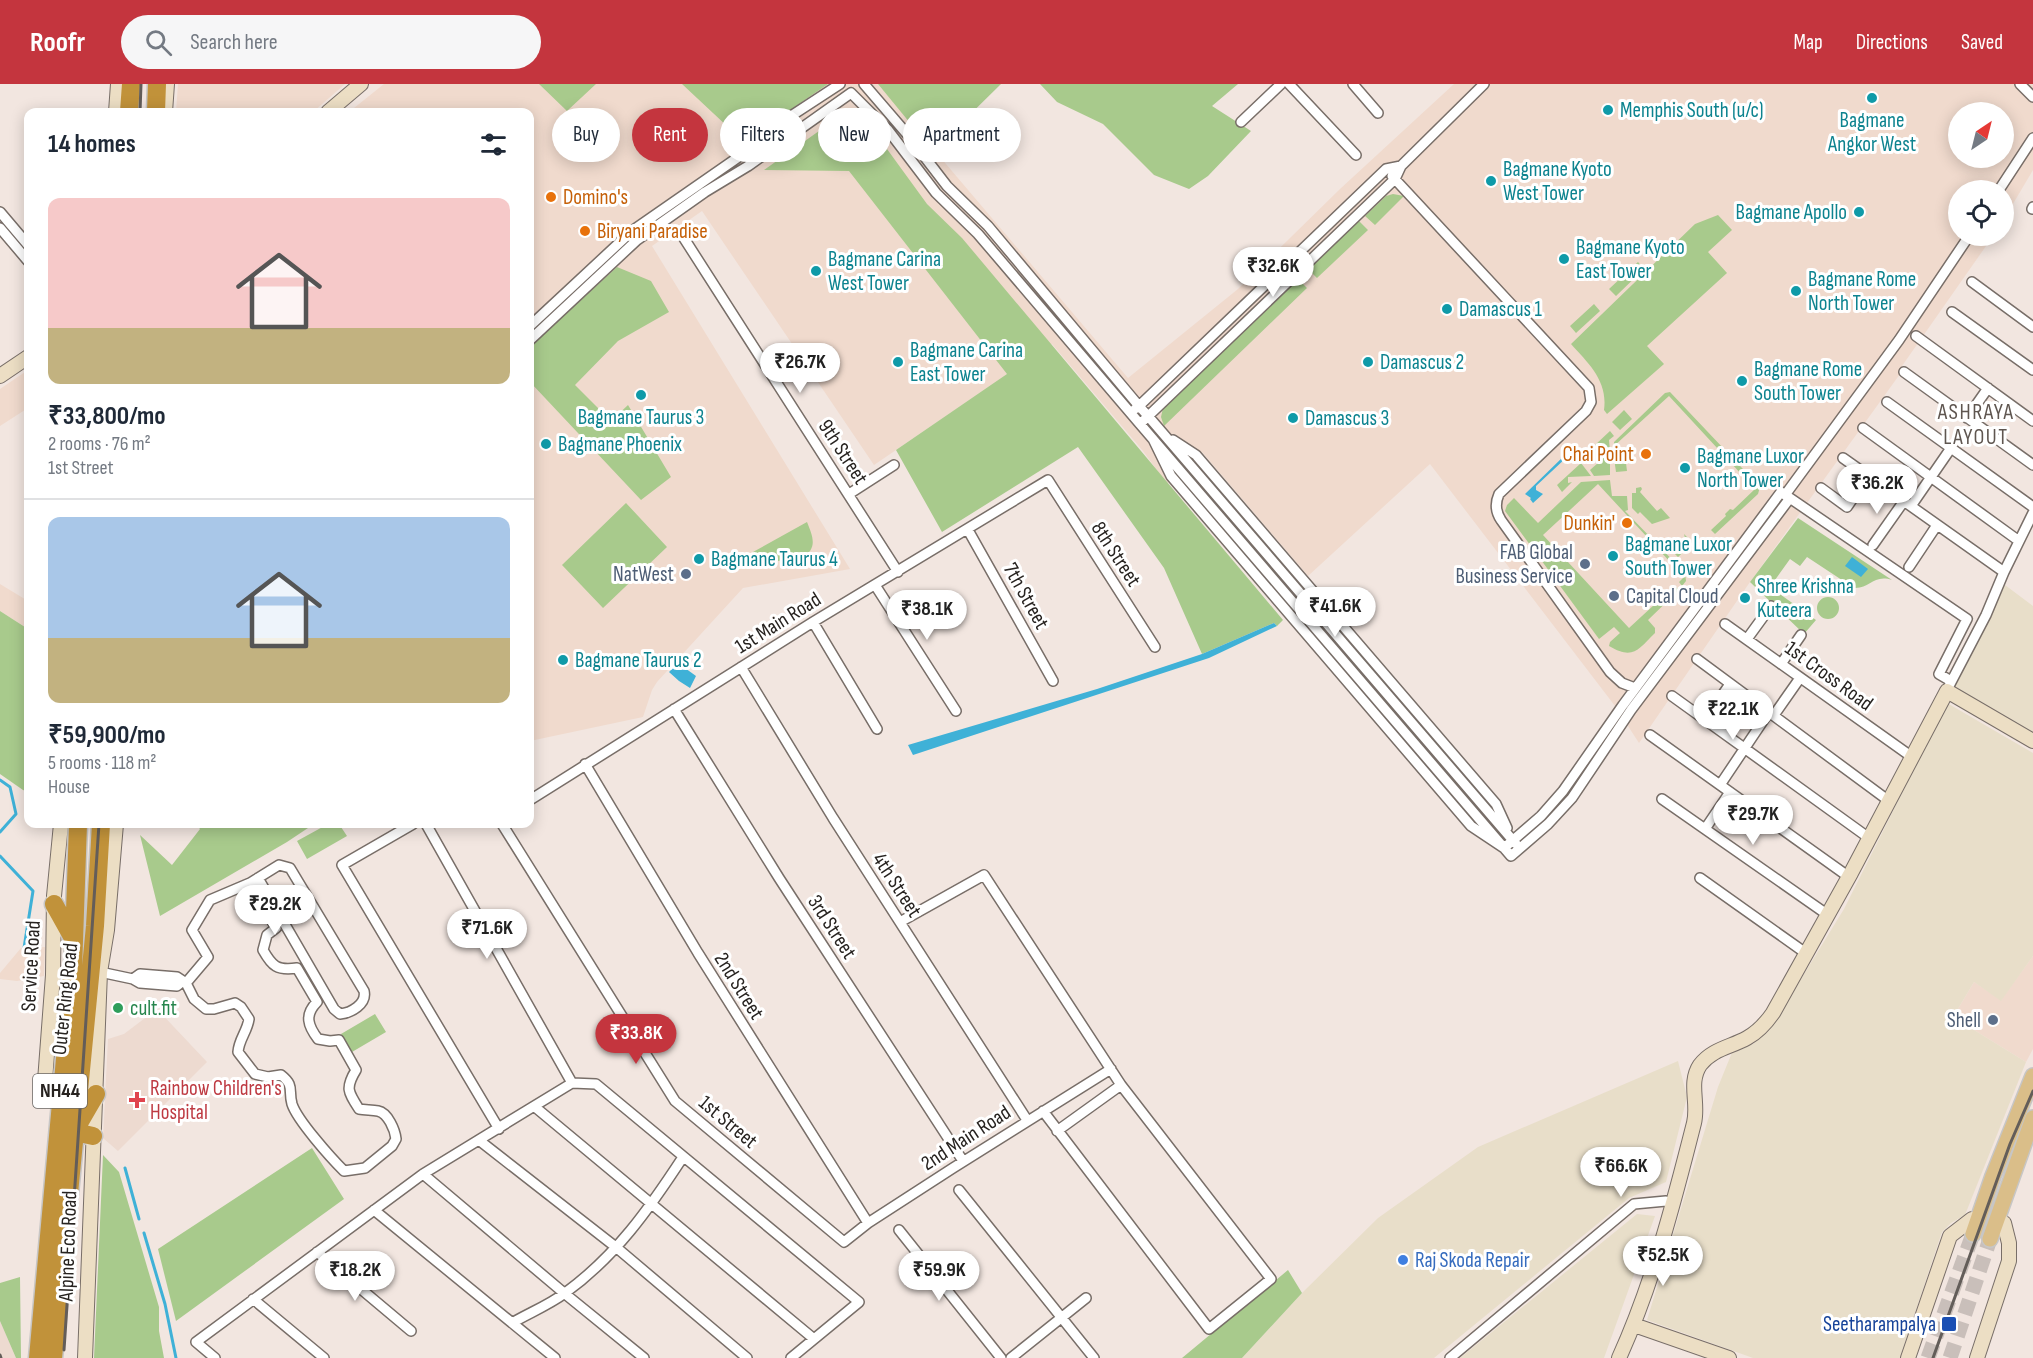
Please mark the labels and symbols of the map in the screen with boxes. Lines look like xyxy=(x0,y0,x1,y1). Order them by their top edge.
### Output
marker: Bagmane Angkor West xyxy=(1865,91,1879,105)
place label: Memphis South (u/c) xyxy=(1620,98,1764,123)
north arrow xyxy=(1948,102,2014,168)
marker: Memphis South (u/c) xyxy=(1601,103,1615,117)
place label: Bagmane Angkor West xyxy=(1827,108,1916,157)
place label: Bagmane Kyoto West Tower xyxy=(1503,157,1612,206)
marker: Bagmane Kyoto West Tower xyxy=(1484,174,1498,188)
place label: Domino's xyxy=(563,185,628,210)
marker: Domino's xyxy=(544,190,558,204)
place label: Bagmane Apollo xyxy=(1735,200,1847,225)
marker: Bagmane Apollo xyxy=(1852,205,1866,219)
place label: Biryani Paradise xyxy=(597,219,708,244)
marker: Biryani Paradise xyxy=(578,224,592,238)
place label: Bagmane Kyoto East Tower xyxy=(1576,235,1685,284)
place label: Bagmane Carina West Tower xyxy=(828,247,941,296)
pin: ₹32.6K xyxy=(1224,247,1322,298)
marker: Bagmane Kyoto East Tower xyxy=(1557,252,1571,266)
marker: Bagmane Carina West Tower xyxy=(809,264,823,278)
place label: Bagmane Rome North Tower xyxy=(1808,267,1916,316)
marker: Bagmane Rome North Tower xyxy=(1789,284,1803,298)
place label: Damascus 1 xyxy=(1459,297,1542,322)
marker: Damascus 1 xyxy=(1440,302,1454,316)
place label: Bagmane Carina East Tower xyxy=(910,338,1023,387)
pin: ₹26.7K xyxy=(751,343,849,394)
place label: Damascus 2 xyxy=(1380,350,1464,375)
marker: Bagmane Carina East Tower xyxy=(891,355,905,369)
marker: Damascus 2 xyxy=(1361,355,1375,369)
place label: Bagmane Rome South Tower xyxy=(1754,357,1862,406)
marker: Bagmane Rome South Tower xyxy=(1735,374,1749,388)
marker: Bagmane Taurus 3 xyxy=(634,388,648,402)
district label: ASHRAYA LAYOUT xyxy=(1937,399,2014,451)
place label: Bagmane Taurus 3 xyxy=(578,405,704,430)
place label: Damascus 3 xyxy=(1305,406,1389,431)
marker: Damascus 3 xyxy=(1286,411,1300,425)
street label: 9th Street xyxy=(813,415,873,489)
place label: Bagmane Phoenix xyxy=(558,432,682,457)
marker: Bagmane Phoenix xyxy=(539,437,553,451)
place label: Chai Point xyxy=(1562,442,1634,467)
place label: Bagmane Luxor North Tower xyxy=(1697,444,1804,493)
marker: Chai Point xyxy=(1639,447,1653,461)
marker: Bagmane Luxor North Tower xyxy=(1678,461,1692,475)
pin: ₹36.2K xyxy=(1828,464,1926,515)
place label: Dunkin' xyxy=(1563,511,1615,536)
marker: Dunkin' xyxy=(1620,516,1634,530)
street label: 8th Street xyxy=(1086,517,1146,591)
place label: Bagmane Luxor South Tower xyxy=(1625,532,1732,581)
place label: FAB Global Business Service xyxy=(1455,540,1573,589)
place label: Bagmane Taurus 4 xyxy=(711,547,838,572)
marker: Bagmane Luxor South Tower xyxy=(1606,549,1620,563)
marker: Bagmane Taurus 4 xyxy=(692,552,706,566)
marker: FAB Global Business Service xyxy=(1578,557,1592,571)
street label: 7th Street xyxy=(998,559,1054,633)
place label: NatWest xyxy=(613,562,674,587)
marker: NatWest xyxy=(679,567,693,581)
place label: Shree Krishna Kuteera xyxy=(1757,574,1854,623)
place label: Capital Cloud xyxy=(1626,584,1718,609)
street label: 1st Main Road xyxy=(730,587,826,659)
pin: ₹41.6K xyxy=(1286,587,1384,638)
marker: Capital Cloud xyxy=(1607,589,1621,603)
pin: ₹38.1K xyxy=(878,590,976,641)
marker: Shree Krishna Kuteera xyxy=(1738,591,1752,605)
street label: 1st Cross Road xyxy=(1780,636,1878,716)
place label: Bagmane Taurus 2 xyxy=(575,648,702,673)
marker: Bagmane Taurus 2 xyxy=(556,653,570,667)
pin: ₹22.1K xyxy=(1684,690,1782,741)
pin: ₹29.7K xyxy=(1704,795,1802,846)
street label: 4th Street xyxy=(867,848,927,922)
pin: ₹29.2K xyxy=(226,885,324,936)
street label: 3rd Street xyxy=(802,890,862,964)
pin: ₹71.6K xyxy=(438,909,536,960)
street label: Service Road xyxy=(16,920,46,1012)
street label: Outer Ring Road xyxy=(47,942,83,1056)
street label: 2nd Street xyxy=(709,948,769,1024)
place label: cult.fit xyxy=(130,996,177,1021)
marker: cult.fit xyxy=(111,1001,125,1015)
place label: Shell xyxy=(1947,1008,1981,1033)
marker: Shell xyxy=(1986,1013,2000,1027)
pin: ₹33.8K xyxy=(587,1014,685,1065)
road number: NH44 xyxy=(33,1074,87,1108)
place label: Rainbow Children's Hospital xyxy=(150,1076,282,1125)
street label: 1st Street xyxy=(694,1090,762,1154)
marker: Rainbow Children's Hospital xyxy=(128,1091,146,1109)
street label: 2nd Main Road xyxy=(917,1100,1015,1176)
pin: ₹66.6K xyxy=(1572,1147,1670,1198)
street label: Alpine Eco Road xyxy=(54,1190,82,1303)
pin: ₹52.5K xyxy=(1614,1236,1712,1287)
place label: Raj Skoda Repair xyxy=(1415,1248,1530,1273)
pin: ₹18.2K xyxy=(306,1251,404,1302)
pin: ₹59.9K xyxy=(890,1251,988,1302)
marker: Raj Skoda Repair xyxy=(1396,1253,1410,1267)
place label: Seetharampalya xyxy=(1823,1312,1936,1337)
marker: Seetharampalya xyxy=(1940,1315,1958,1333)

